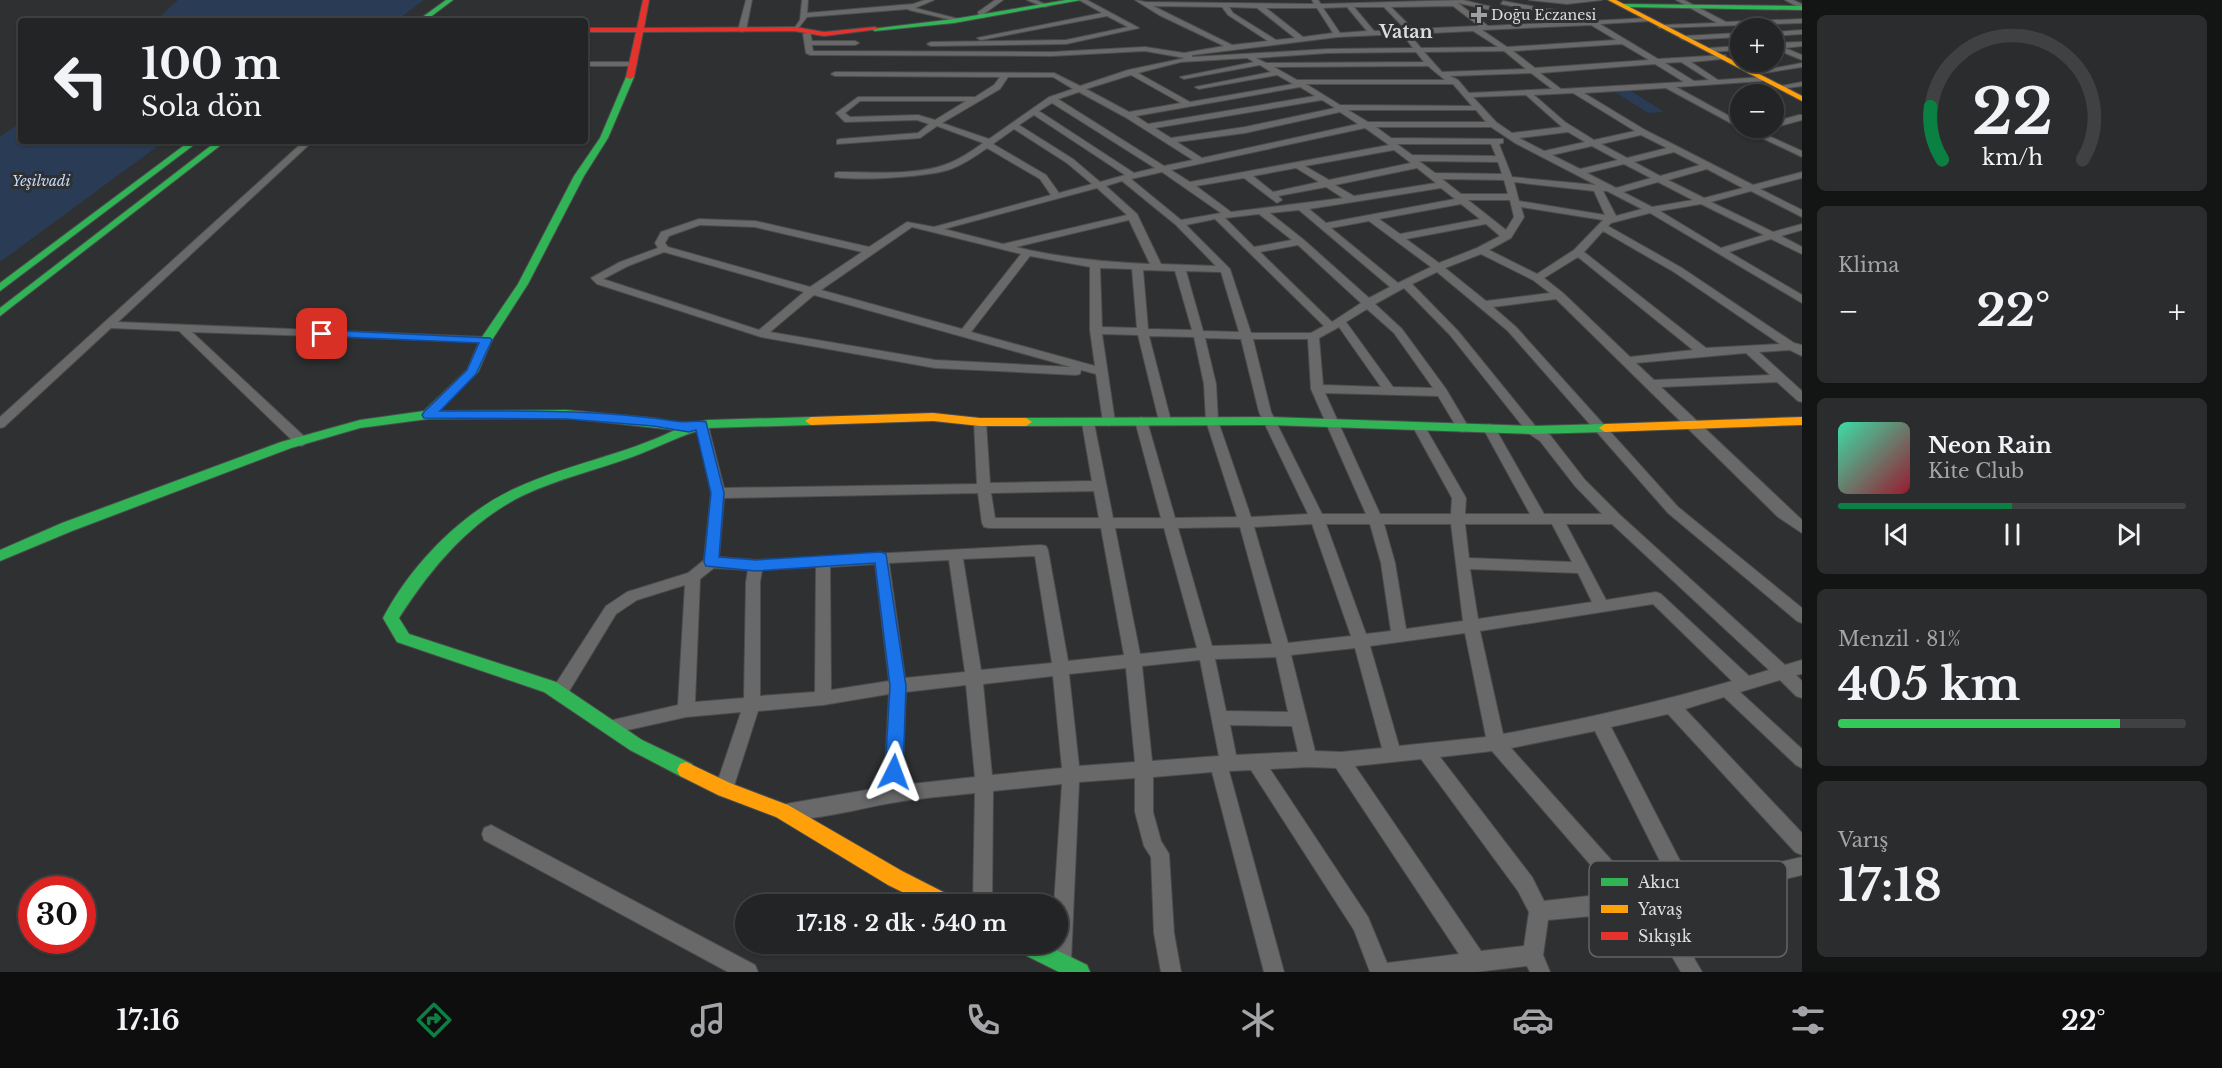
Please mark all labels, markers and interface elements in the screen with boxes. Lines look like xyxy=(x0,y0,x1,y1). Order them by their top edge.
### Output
place label: Doğu Eczanesi xyxy=(1491,6,1597,24)
marker: Doğu Eczanesi xyxy=(1472,8,1486,22)
map controls xyxy=(1730,18,1784,138)
button: + xyxy=(1730,18,1784,72)
district label: Vatan xyxy=(1378,21,1433,43)
text: 100 m xyxy=(141,38,280,90)
icon: left xyxy=(42,42,120,120)
text: 22 xyxy=(1971,73,2053,151)
button: − xyxy=(1730,84,1784,138)
text: Sola dön xyxy=(141,90,262,123)
text: km/h xyxy=(1982,145,2043,172)
park label: Yeşilvadi xyxy=(12,172,70,190)
text: Klima xyxy=(1838,253,1899,277)
text: 22° xyxy=(1977,282,2050,338)
text: − xyxy=(1838,291,1859,332)
text: + xyxy=(2168,291,2186,332)
pin xyxy=(296,308,347,359)
icon: arrive xyxy=(305,317,338,350)
text: Neon Rain xyxy=(1928,432,2052,459)
text: Kite Club xyxy=(1928,459,2024,483)
icon: previous xyxy=(1880,518,1913,551)
icon: pause xyxy=(1996,518,2029,551)
icon: next xyxy=(2112,518,2145,551)
text: Menzil · 81% xyxy=(1838,627,1961,651)
text: 405 km xyxy=(1838,656,2020,712)
position arrow xyxy=(862,740,926,804)
text: Varış xyxy=(1838,828,1888,852)
text: 17:18 xyxy=(1838,857,1942,913)
legend xyxy=(1589,861,1787,957)
text: Akıcı xyxy=(1637,872,1680,892)
speed limit sign: 30 xyxy=(18,876,96,954)
text: Yavaş xyxy=(1637,899,1682,919)
text: 17:18 · 2 dk · 540 m xyxy=(796,910,1007,937)
text: Sıkışık xyxy=(1638,926,1692,946)
icon: directions xyxy=(413,999,455,1041)
icon: music xyxy=(687,999,729,1041)
icon: phone xyxy=(962,999,1004,1041)
icon: climate xyxy=(1237,999,1279,1041)
icon: car xyxy=(1512,999,1554,1041)
icon: filters xyxy=(1787,999,1829,1041)
text: 17:16 xyxy=(116,1004,180,1037)
text: 22° xyxy=(2061,1004,2106,1037)

